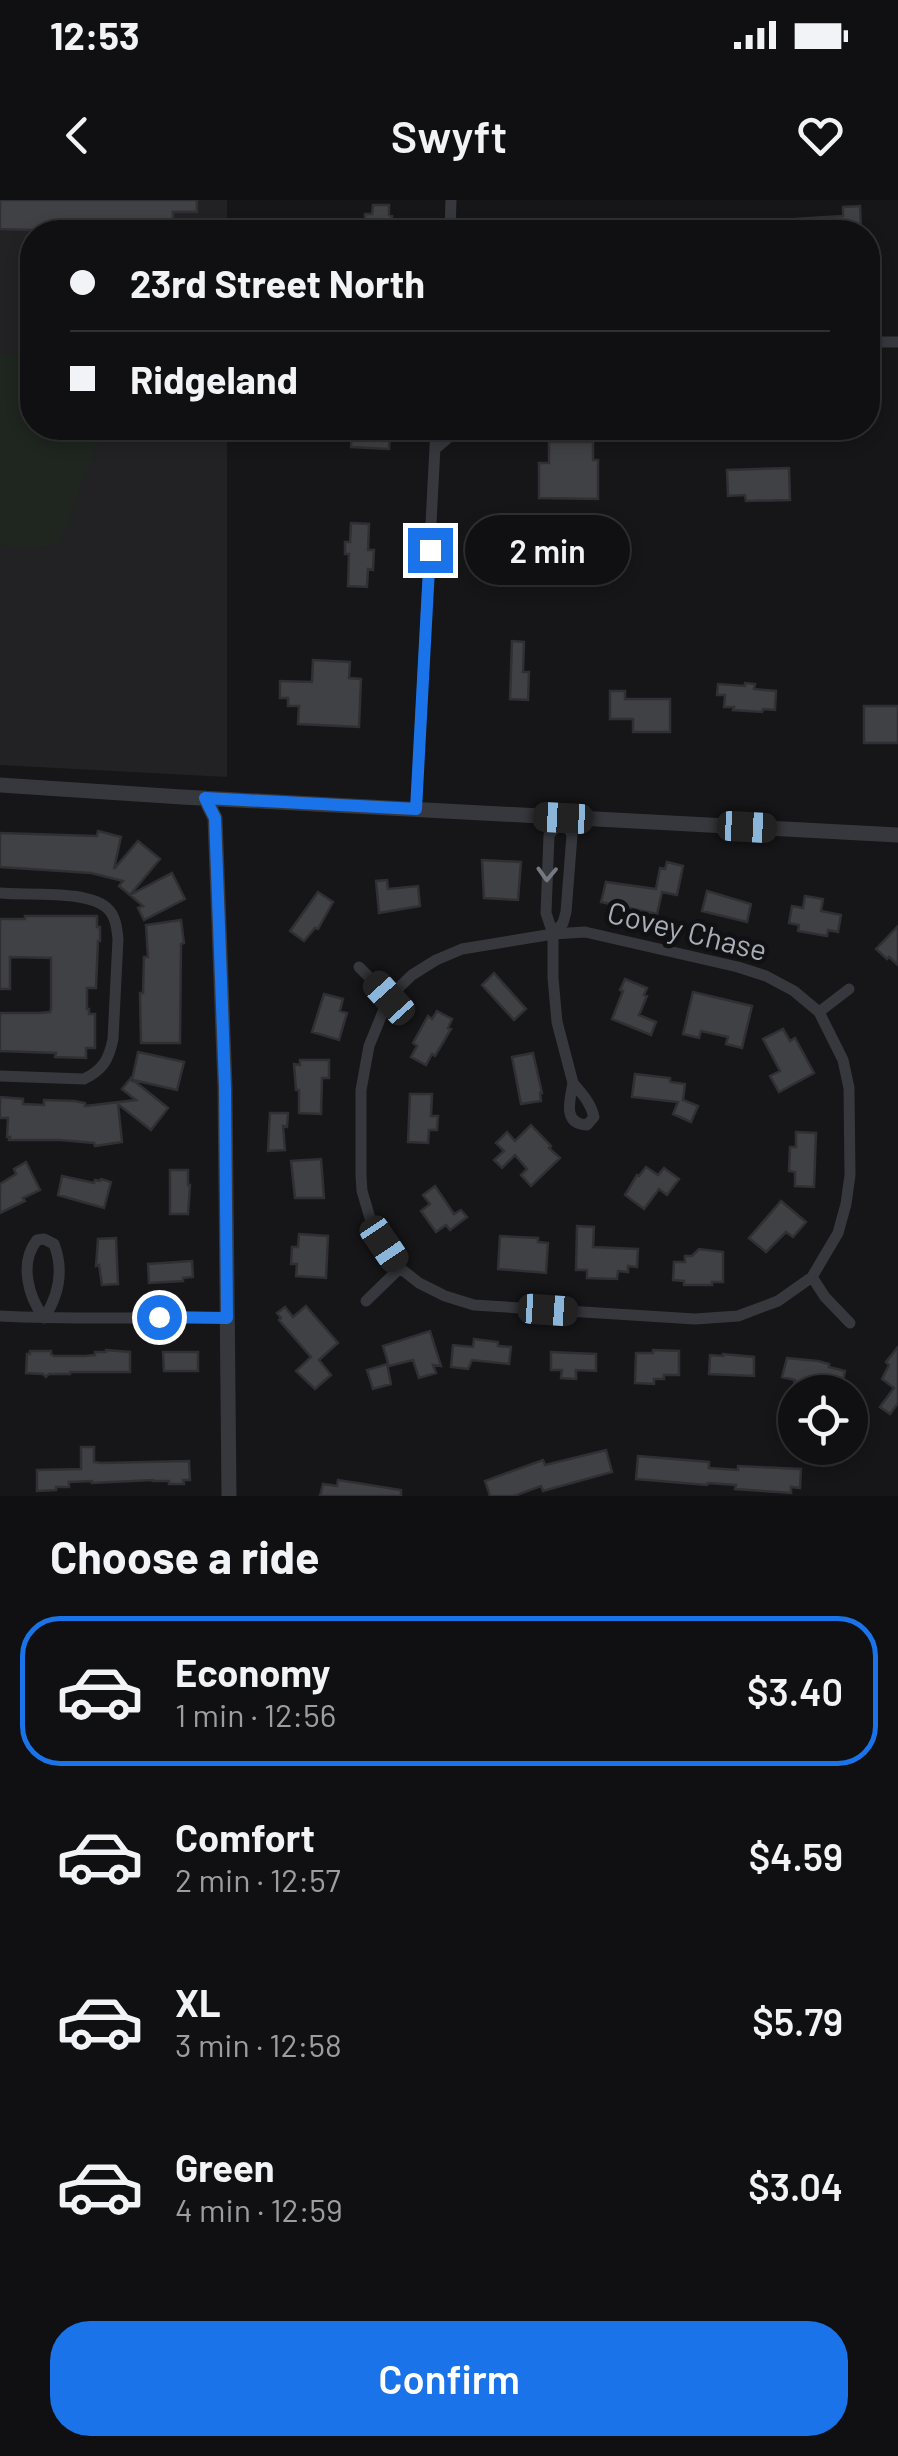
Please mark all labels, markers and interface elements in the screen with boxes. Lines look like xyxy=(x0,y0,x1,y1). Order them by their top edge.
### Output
text: 12:53 xyxy=(50,12,140,58)
icon: back xyxy=(50,108,105,163)
text: Swyft xyxy=(391,108,507,162)
icon: heart xyxy=(793,108,848,163)
text: 23rd Street North xyxy=(130,260,425,306)
text: Ridgeland xyxy=(130,356,298,402)
callout: 2 min xyxy=(465,515,630,585)
route end xyxy=(408,528,453,573)
text: 2 min xyxy=(509,531,586,569)
car xyxy=(532,801,594,835)
car xyxy=(716,810,778,844)
one-way arrow xyxy=(537,866,558,882)
street label: Covey Chase xyxy=(604,893,771,967)
car xyxy=(358,966,420,1030)
car xyxy=(355,1211,413,1277)
car xyxy=(517,1293,579,1327)
route start xyxy=(137,1295,182,1340)
map controls xyxy=(778,1375,868,1465)
button: locate xyxy=(778,1375,868,1465)
text: Choose a ride xyxy=(50,1529,320,1583)
icon: car xyxy=(55,1646,145,1736)
text: Economy xyxy=(175,1649,330,1695)
text: $3.40 xyxy=(747,1668,843,1714)
text: 1 min · 12:56 xyxy=(175,1695,336,1733)
icon: car xyxy=(55,1811,145,1901)
text: Comfort xyxy=(175,1814,315,1860)
text: $4.59 xyxy=(749,1833,843,1879)
text: 2 min · 12:57 xyxy=(175,1860,341,1898)
icon: car xyxy=(55,1976,145,2066)
text: XL xyxy=(175,1979,221,2025)
text: $5.79 xyxy=(752,1998,843,2044)
text: 3 min · 12:58 xyxy=(175,2025,342,2063)
icon: car xyxy=(55,2141,145,2231)
text: Green xyxy=(175,2144,275,2190)
text: $3.04 xyxy=(748,2163,843,2209)
text: 4 min · 12:59 xyxy=(175,2190,343,2228)
button: Confirm xyxy=(50,2321,848,2436)

